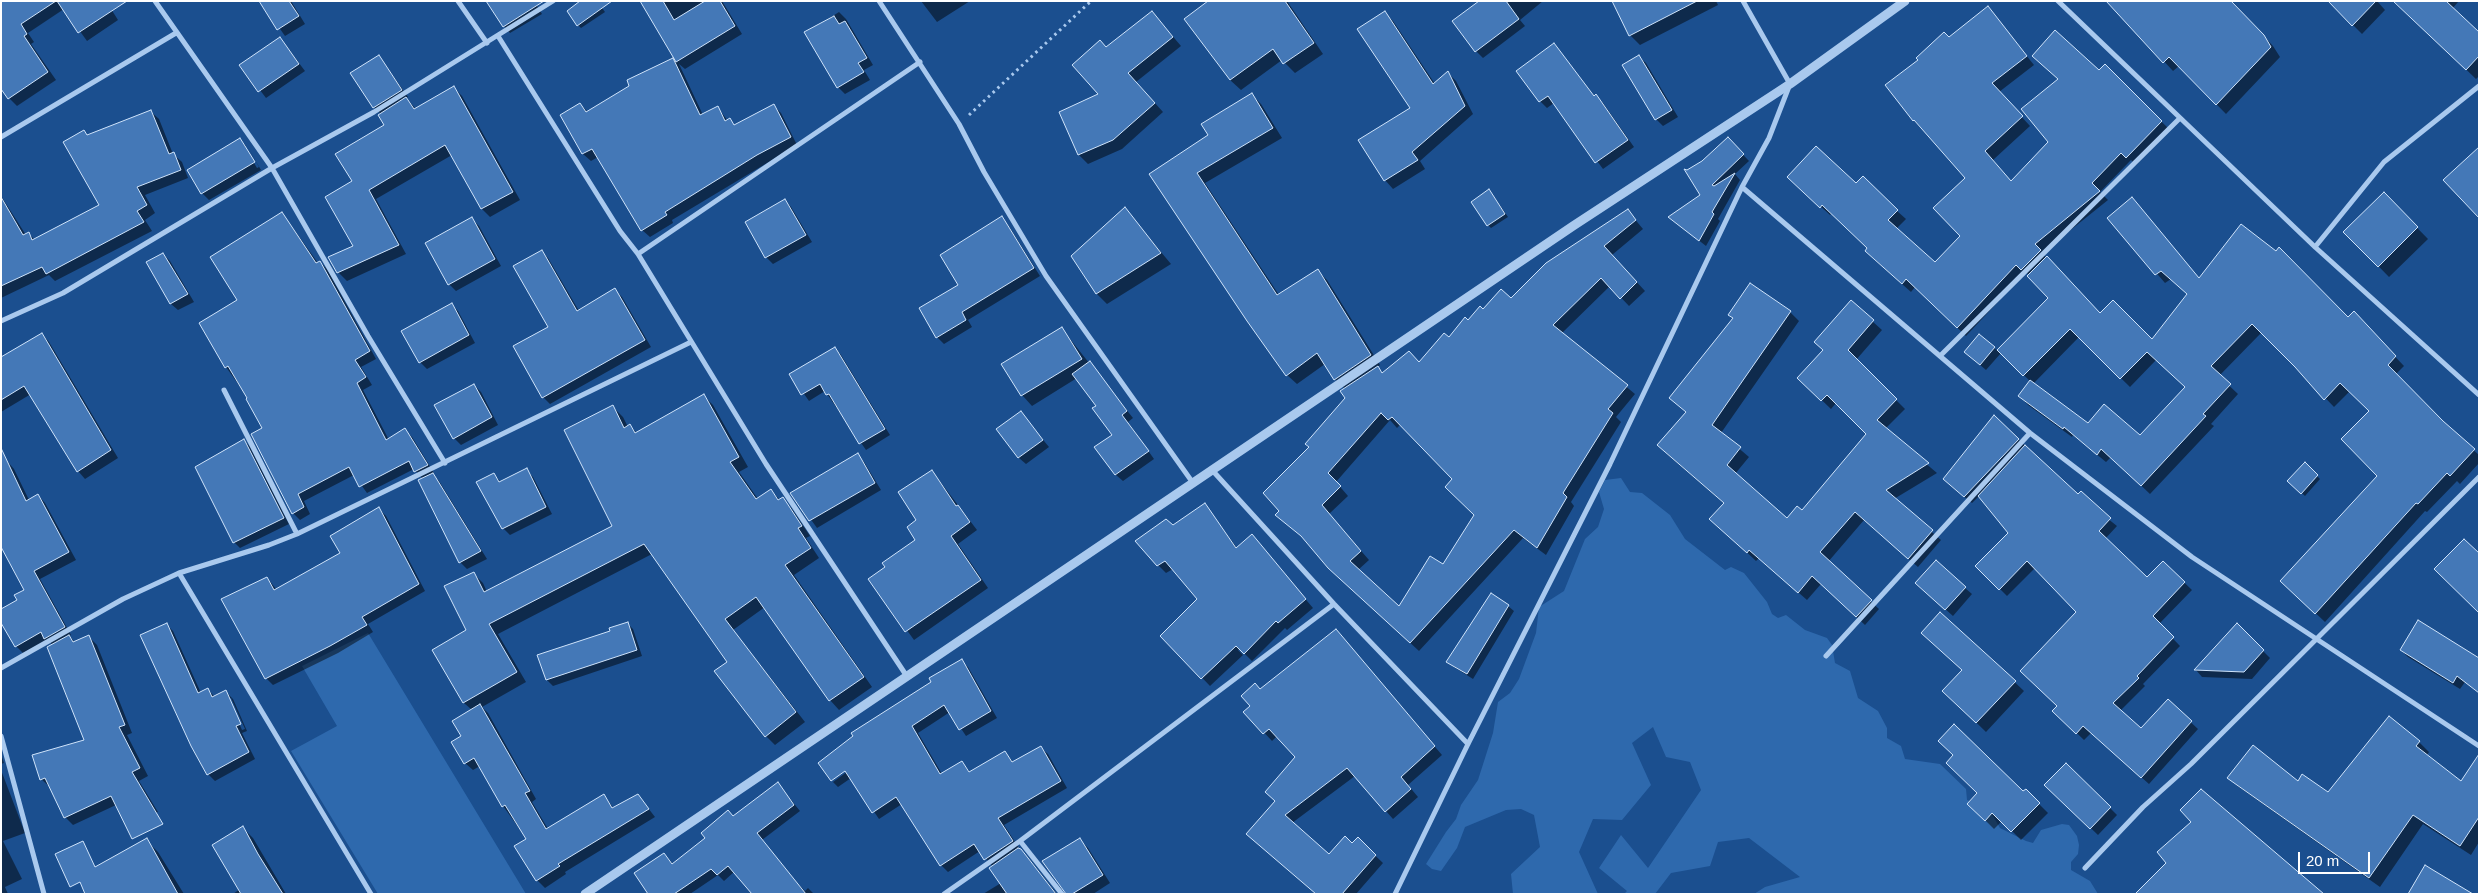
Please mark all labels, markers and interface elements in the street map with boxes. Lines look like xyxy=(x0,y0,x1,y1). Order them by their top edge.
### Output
scale bar xyxy=(2300,842,2372,874)
text: 20 m xyxy=(2306,852,2339,869)

